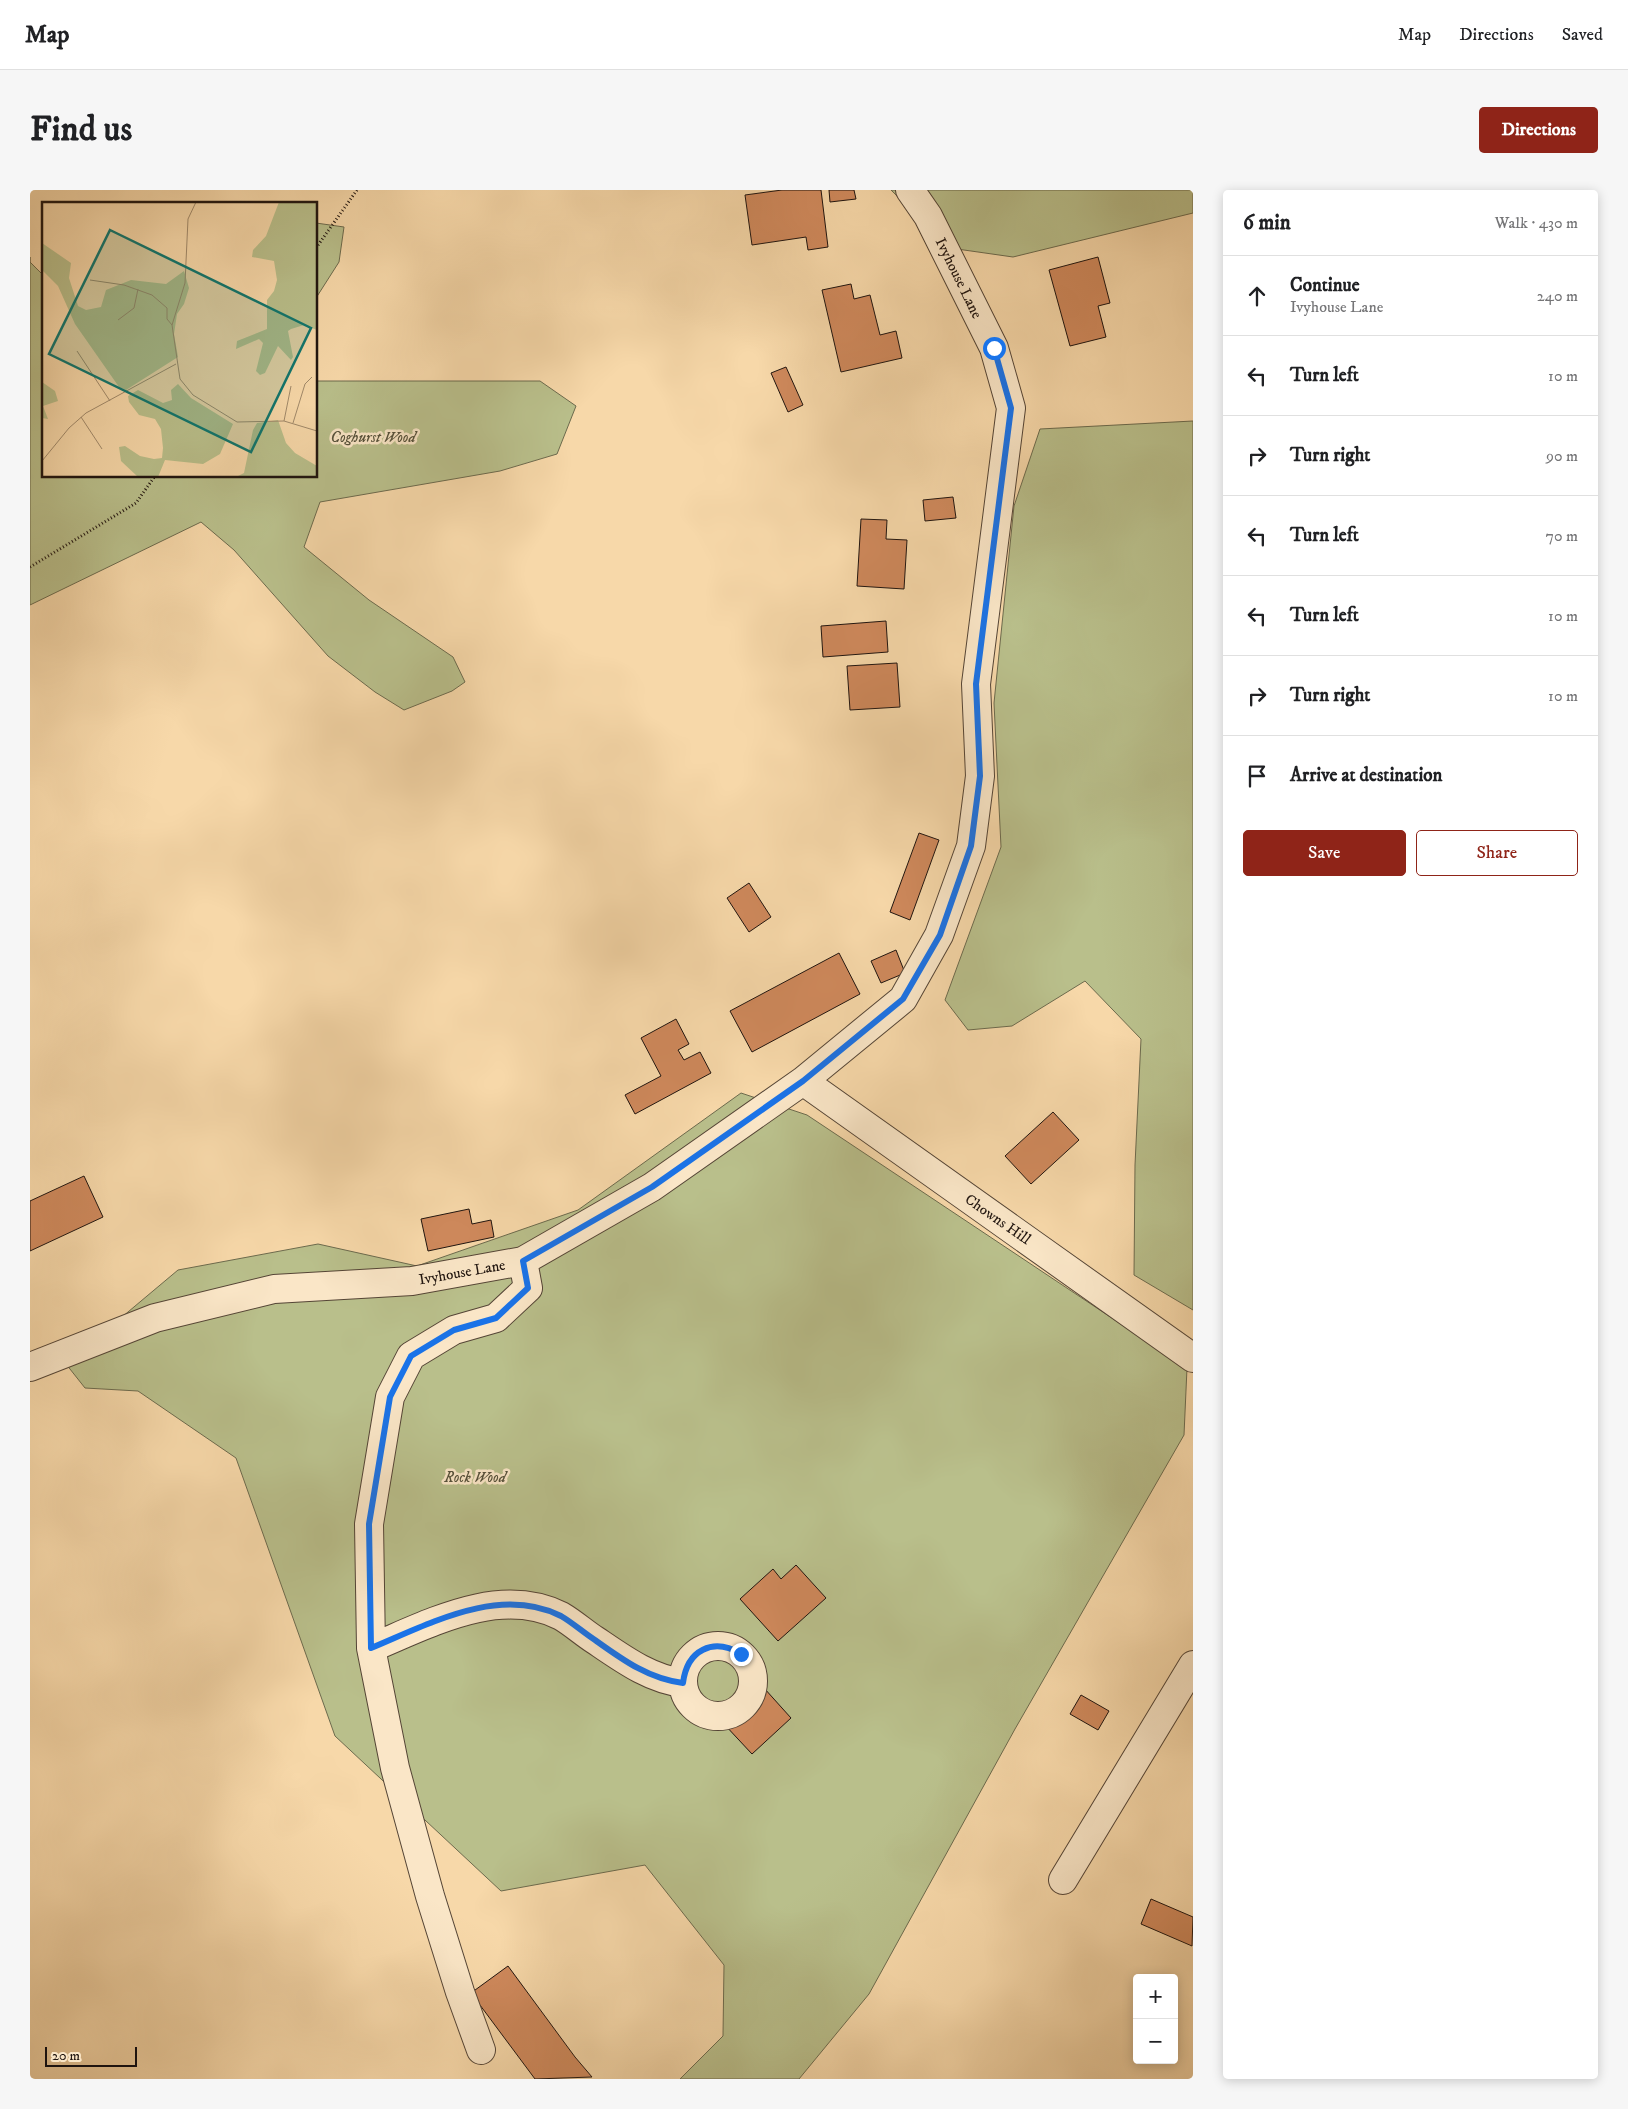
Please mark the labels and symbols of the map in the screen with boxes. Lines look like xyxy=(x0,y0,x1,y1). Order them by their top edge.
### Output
inset map xyxy=(42,202,318,478)
street label: Ivyhouse Lane xyxy=(931,235,986,322)
route start xyxy=(983,337,1006,360)
park label: Coghurst Wood xyxy=(330,428,418,447)
street label: Chowns Hill xyxy=(961,1190,1035,1249)
street label: Ivyhouse Lane xyxy=(417,1256,507,1289)
park label: Rock Wood xyxy=(443,1468,509,1487)
route end xyxy=(730,1643,753,1666)
scale bar xyxy=(45,2044,138,2067)

